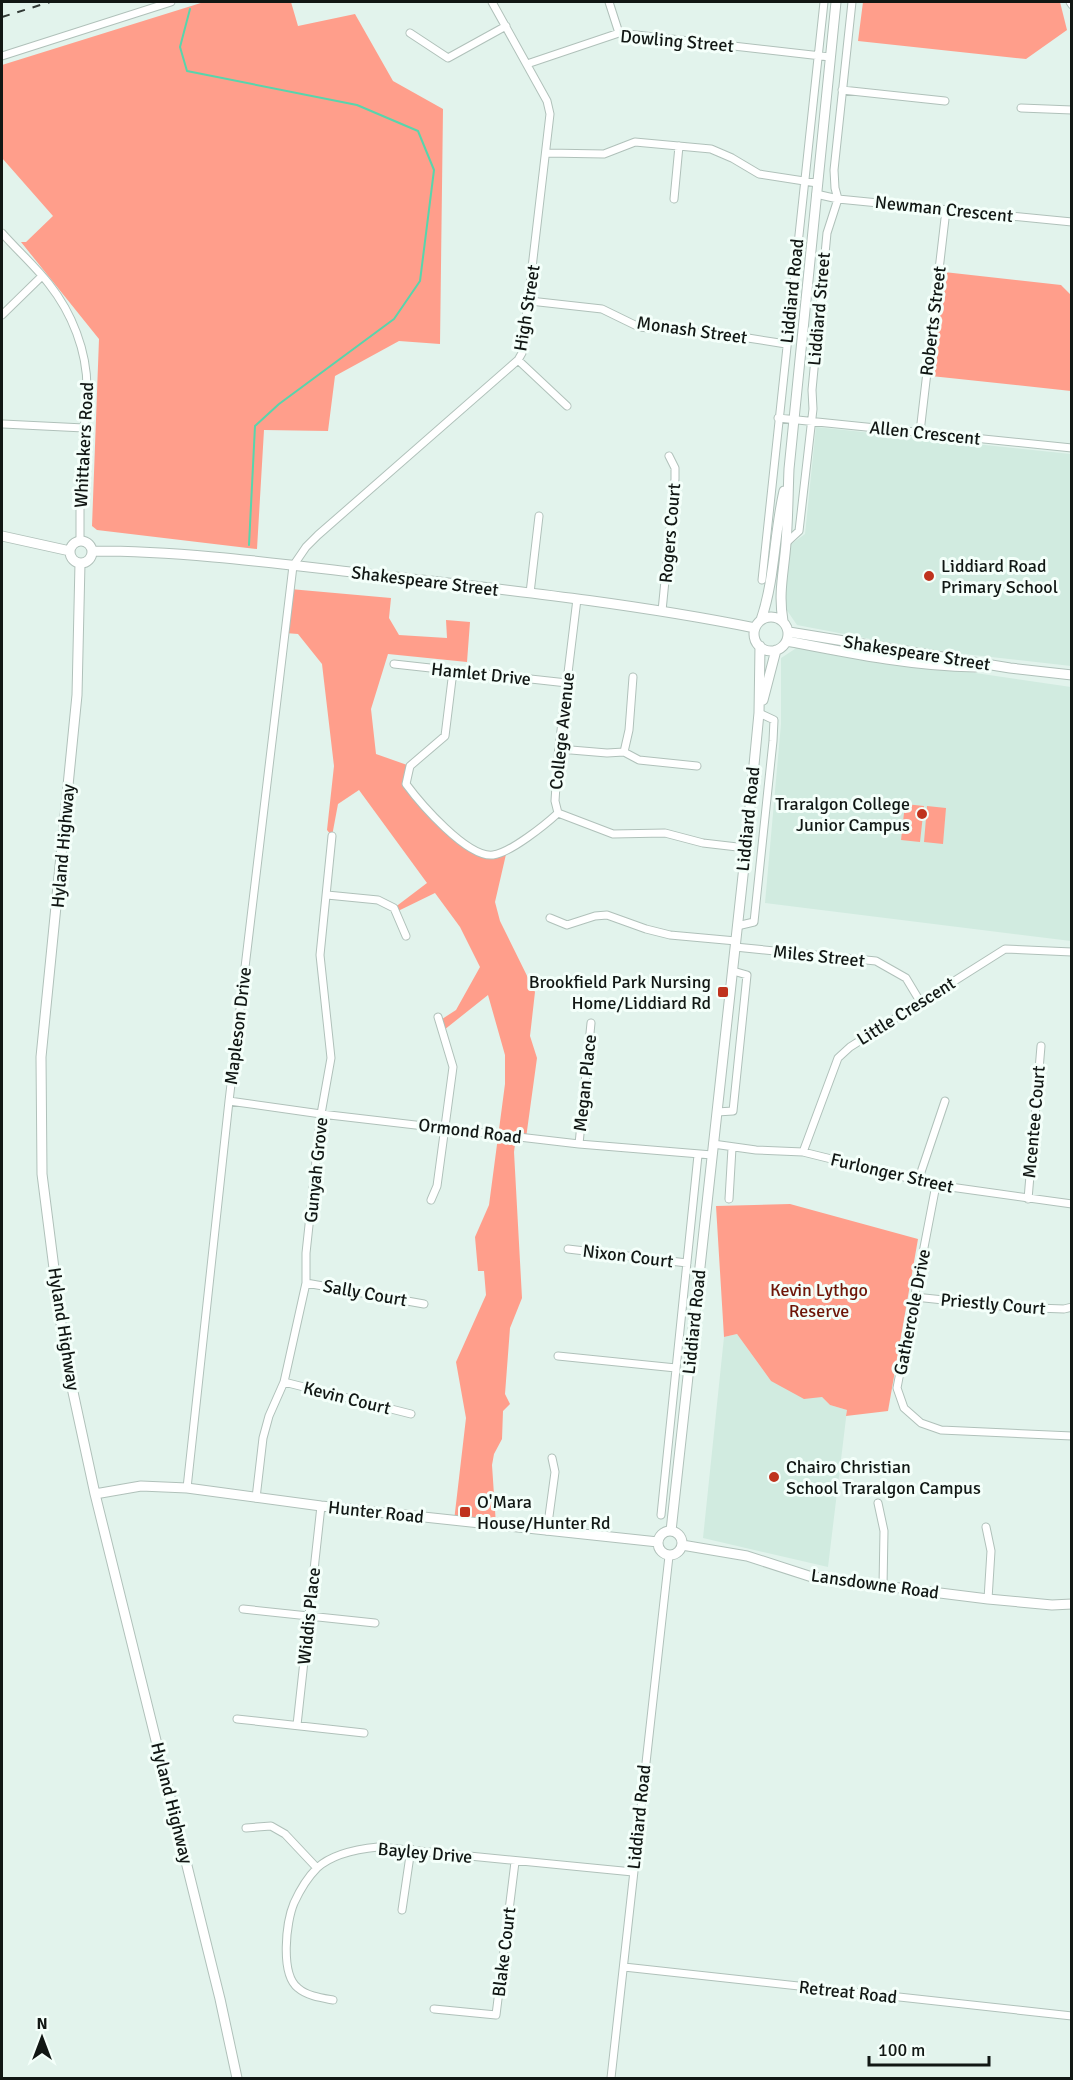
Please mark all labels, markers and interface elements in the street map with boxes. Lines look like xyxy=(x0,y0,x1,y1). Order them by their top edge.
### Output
street label: Dowling Street xyxy=(619,25,735,57)
street label: Newman Crescent xyxy=(874,191,1014,227)
street label: Liddiard Road xyxy=(776,237,808,345)
street label: Liddiard Street xyxy=(803,251,835,367)
street label: High Street xyxy=(509,263,545,353)
street label: Roberts Street xyxy=(915,265,951,377)
street label: Monash Street xyxy=(635,311,749,349)
street label: Whittakers Road xyxy=(70,381,98,509)
street label: Allen Crescent xyxy=(868,416,982,450)
street label: Rogers Court xyxy=(655,482,685,584)
place label: Liddiard Road Primary School xyxy=(941,555,1058,598)
street label: Shakespeare Street xyxy=(350,561,500,601)
marker: Liddiard Road Primary School xyxy=(922,569,936,583)
street label: Shakespeare Street xyxy=(842,631,992,675)
street label: Hamlet Drive xyxy=(430,658,532,690)
street label: College Avenue xyxy=(545,671,579,791)
street label: Liddiard Road xyxy=(732,765,764,873)
street label: Hyland Highway xyxy=(47,782,79,909)
place label: Traralgon College Junior Campus xyxy=(775,793,910,836)
marker: Traralgon College Junior Campus xyxy=(915,807,929,821)
street label: Miles Street xyxy=(772,940,866,972)
street label: Mapleson Drive xyxy=(220,966,256,1086)
place label: Brookfield Park Nursing Home/Liddiard Rd xyxy=(529,971,711,1014)
street label: Little Crescent xyxy=(853,972,959,1050)
marker: Brookfield Park Nursing Home/Liddiard Rd xyxy=(716,985,730,999)
street label: Megan Place xyxy=(569,1033,601,1133)
street label: Mcentee Court xyxy=(1018,1065,1050,1179)
street label: Ormond Road xyxy=(417,1114,523,1148)
street label: Gunyah Grove xyxy=(300,1116,332,1224)
street label: Furlonger Street xyxy=(828,1148,956,1198)
street label: Nixon Court xyxy=(581,1240,675,1272)
street label: Gathercole Drive xyxy=(889,1247,935,1377)
street label: Hyland Highway xyxy=(43,1266,85,1393)
street label: Liddiard Road xyxy=(678,1268,710,1376)
street label: Sally Court xyxy=(321,1275,409,1311)
park label: Kevin Lythgo Reserve xyxy=(770,1279,868,1322)
street label: Priestly Court xyxy=(939,1288,1047,1320)
street label: Kevin Court xyxy=(301,1377,393,1419)
place label: Chairo Christian School Traralgon Campus xyxy=(786,1456,981,1499)
marker: Chairo Christian School Traralgon Campus xyxy=(767,1470,781,1484)
place label: O'Mara House/Hunter Rd xyxy=(477,1491,610,1534)
street label: Hunter Road xyxy=(327,1496,425,1528)
marker: O'Mara House/Hunter Rd xyxy=(458,1505,472,1519)
street label: Lansdowne Road xyxy=(810,1564,940,1604)
street label: Widdis Place xyxy=(293,1566,325,1666)
street label: Hyland Highway xyxy=(146,1740,198,1867)
street label: Liddiard Road xyxy=(623,1763,655,1871)
street label: Bayley Drive xyxy=(377,1838,473,1868)
street label: Blake Court xyxy=(488,1906,520,1998)
street label: Retreat Road xyxy=(798,1976,898,2008)
north arrow xyxy=(12,2008,72,2068)
text: N xyxy=(36,2014,48,2034)
scale bar xyxy=(869,2029,989,2067)
text: 100 m xyxy=(878,2039,925,2061)

